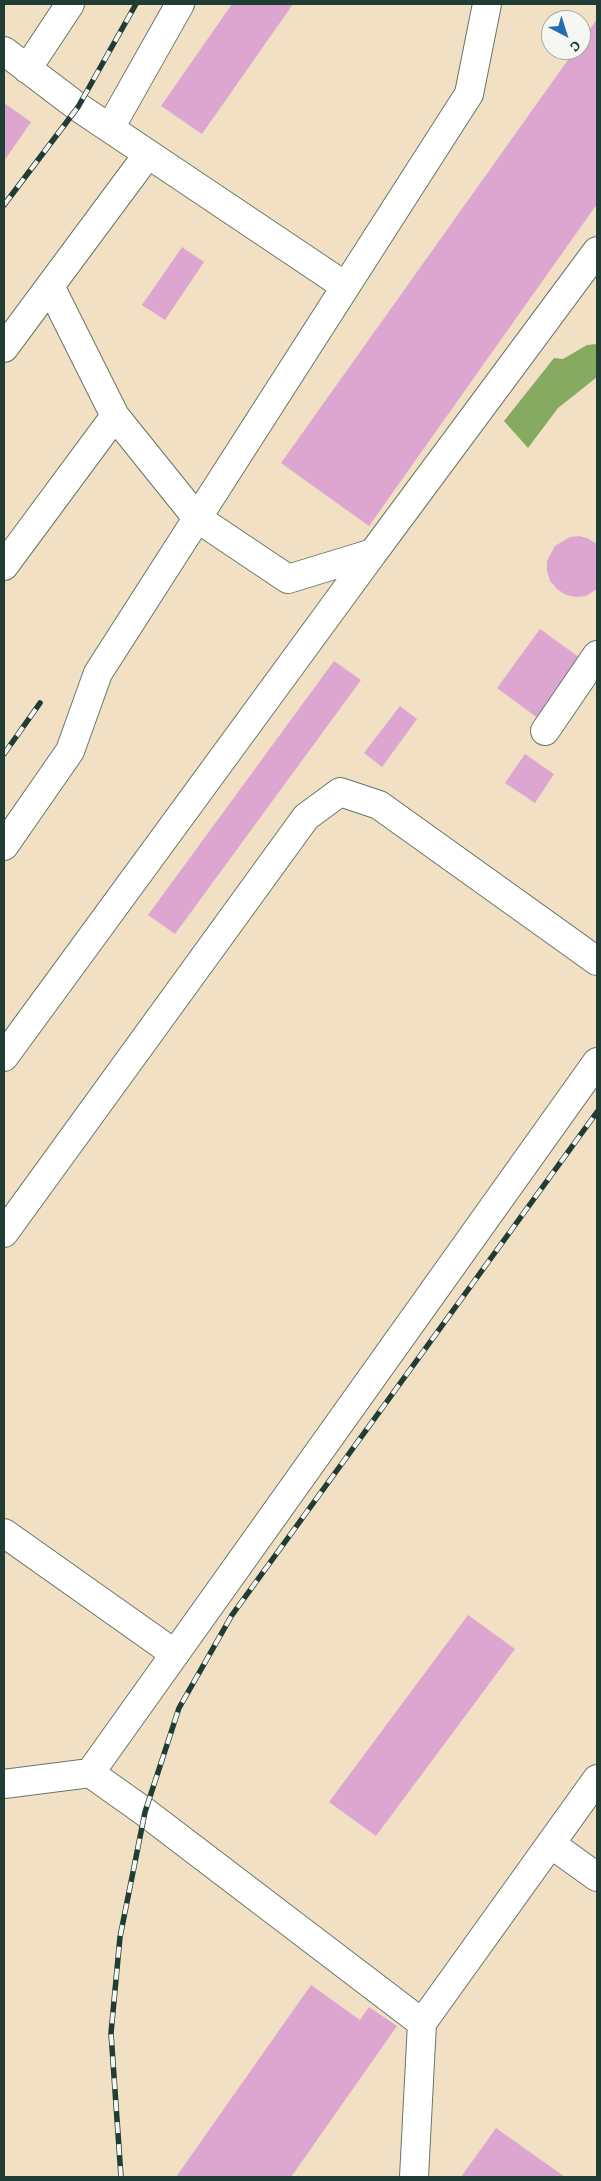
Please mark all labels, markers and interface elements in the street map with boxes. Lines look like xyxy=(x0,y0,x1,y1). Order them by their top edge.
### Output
north arrow xyxy=(541,10,591,60)
text: С xyxy=(566,36,585,56)

